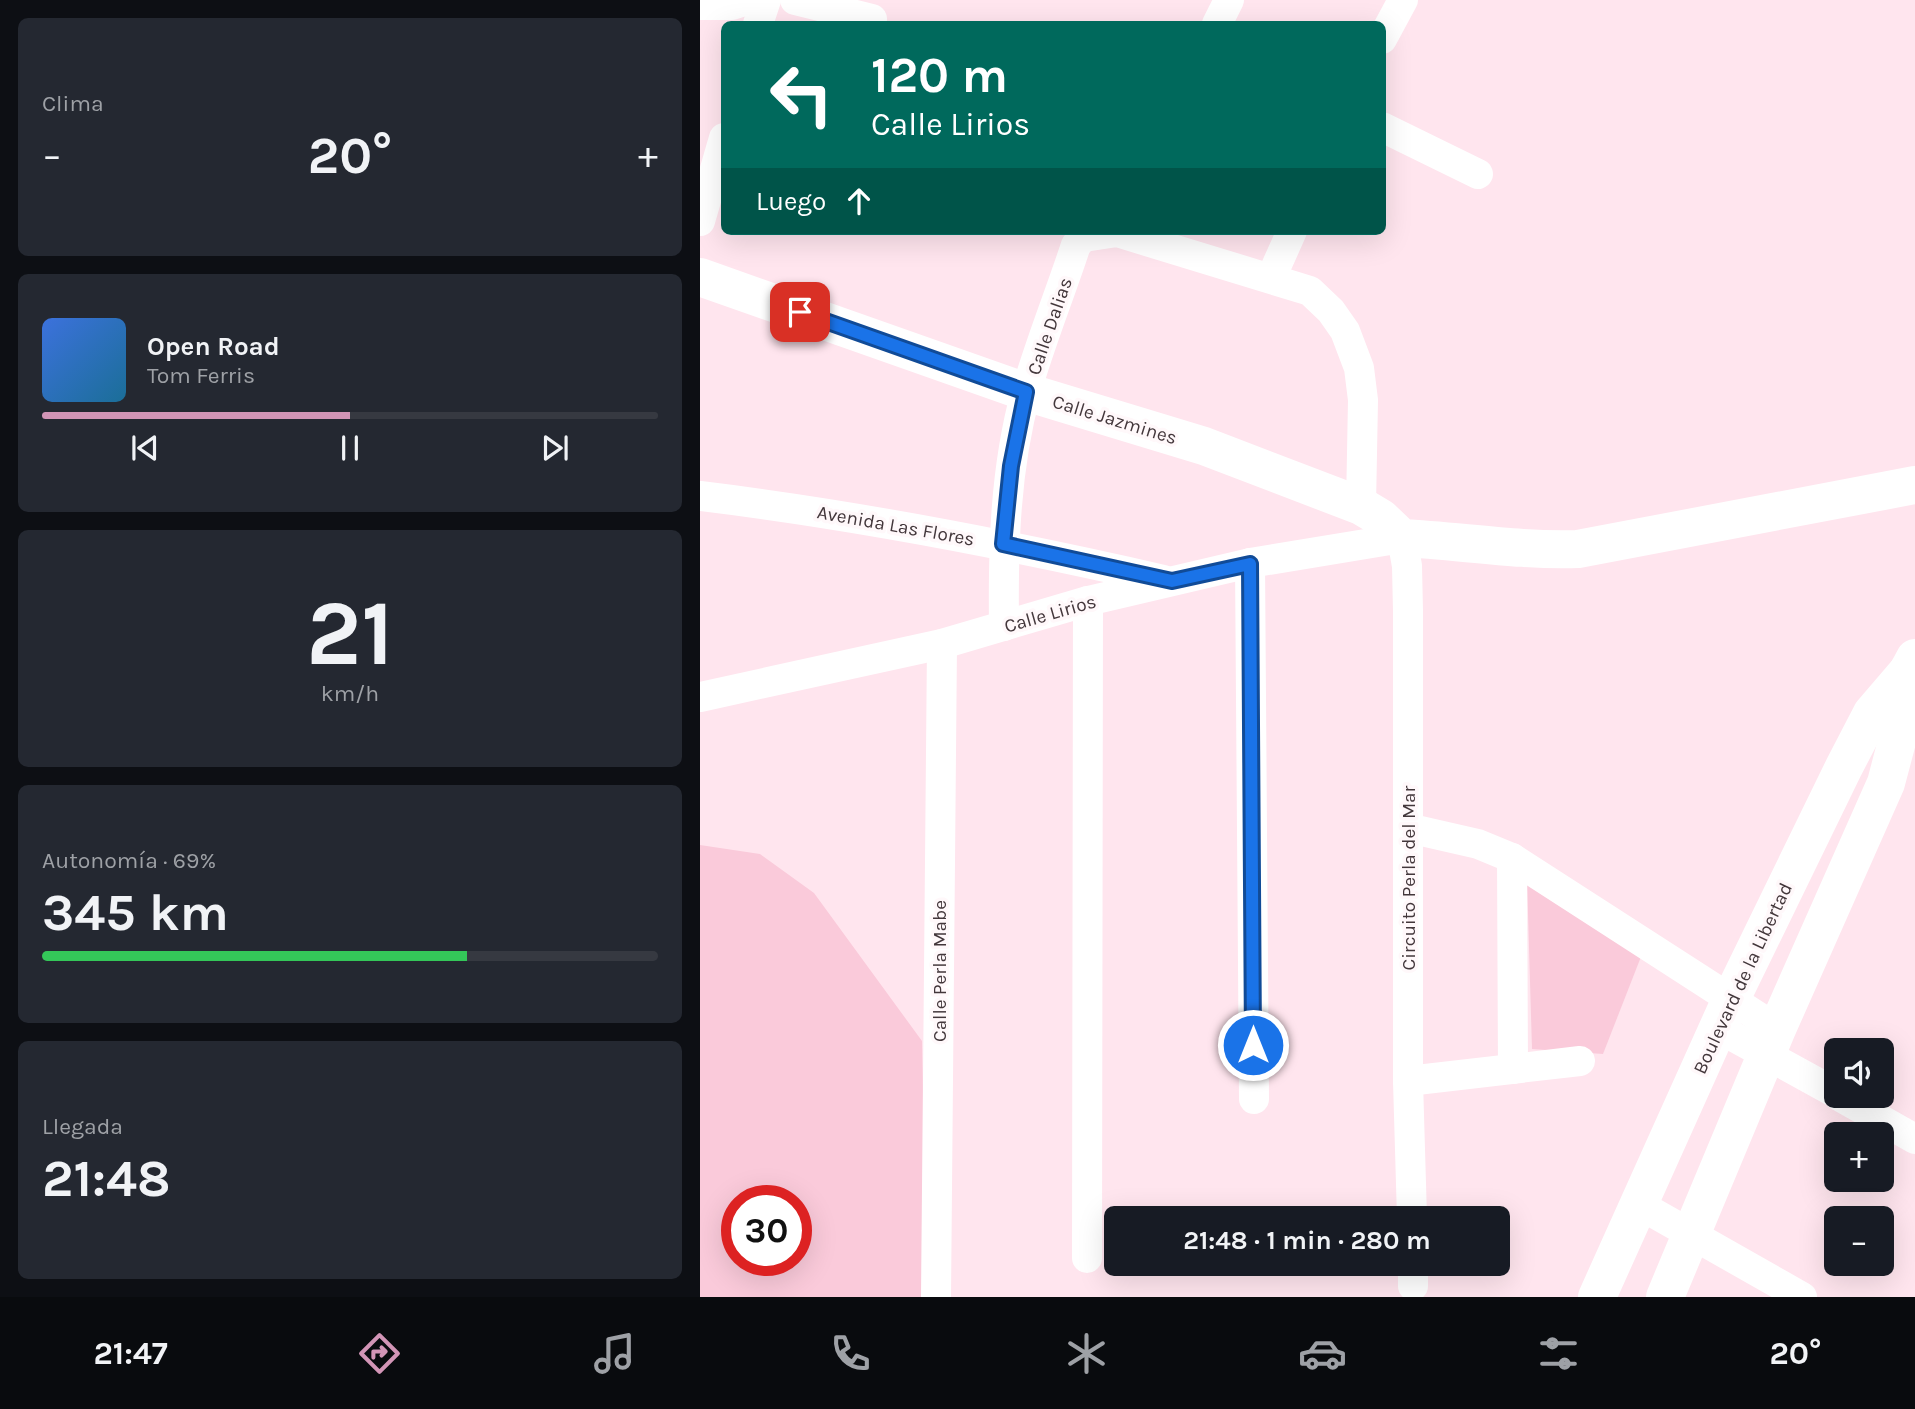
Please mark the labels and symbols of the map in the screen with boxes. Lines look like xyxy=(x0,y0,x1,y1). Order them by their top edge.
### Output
street label: Calle Dalias xyxy=(1023,275,1077,378)
pin xyxy=(770,282,830,342)
street label: Calle Jazmines xyxy=(1050,391,1180,449)
street label: Avenida Las Flores xyxy=(815,501,976,551)
street label: Calle Lirios xyxy=(1002,590,1099,638)
street label: Circuito Perla del Mar xyxy=(1398,785,1420,970)
street label: Boulevard de la Libertad xyxy=(1689,879,1797,1078)
street label: Calle Perla Mabe xyxy=(929,900,951,1042)
position arrow xyxy=(1216,1008,1290,1082)
speed limit sign: 30 xyxy=(721,1185,812,1276)

